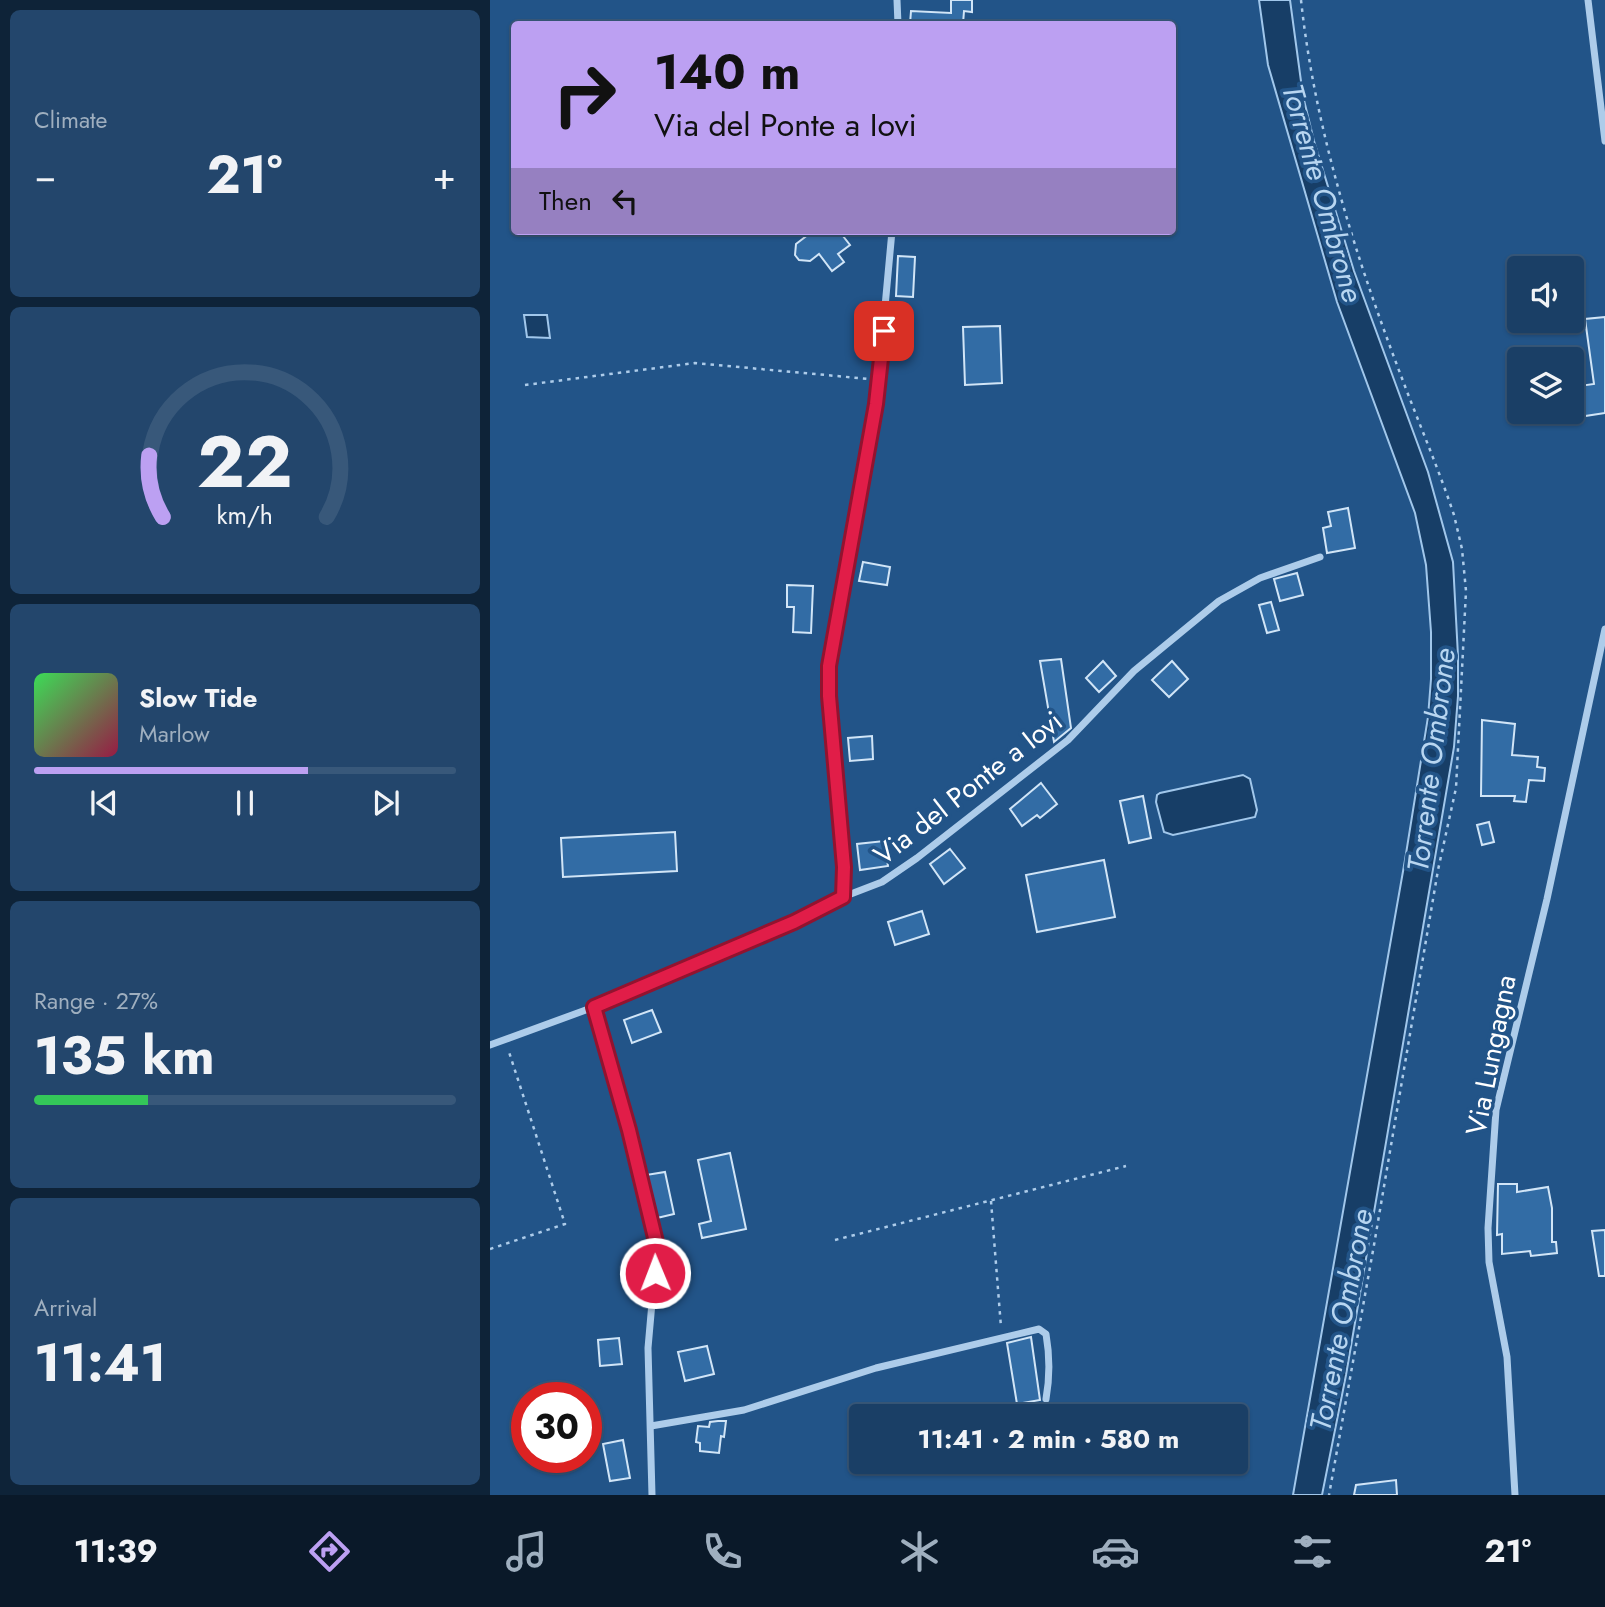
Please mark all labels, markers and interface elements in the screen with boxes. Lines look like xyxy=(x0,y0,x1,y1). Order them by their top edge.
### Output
text: 140 m xyxy=(654,37,800,107)
icon: right xyxy=(539,49,630,140)
water label: Torrente Ombrone xyxy=(1271,79,1375,307)
text: Via del Ponte a Iovi xyxy=(654,102,917,148)
text: Climate xyxy=(34,103,107,137)
text: 21° xyxy=(207,137,283,213)
text: − xyxy=(34,148,56,203)
text: + xyxy=(433,148,456,203)
text: Then xyxy=(539,182,592,220)
icon: left xyxy=(606,182,644,220)
map controls xyxy=(1507,256,1584,424)
button: sound xyxy=(1507,256,1584,333)
pin xyxy=(854,301,914,361)
icon: arrive xyxy=(865,312,903,350)
button: layers xyxy=(1507,347,1584,424)
text: 22 xyxy=(197,409,293,514)
text: km/h xyxy=(217,496,273,532)
water label: Torrente Ombrone xyxy=(1396,646,1466,874)
text: Slow Tide xyxy=(139,679,258,717)
street label: Via del Ponte a Iovi xyxy=(865,701,1071,875)
text: Marlow xyxy=(139,717,210,751)
icon: previous xyxy=(85,784,123,822)
icon: pause xyxy=(226,784,264,822)
icon: next xyxy=(367,784,405,822)
street label: Via Lungagna xyxy=(1455,971,1527,1139)
text: Range · 27% xyxy=(34,984,158,1018)
text: 135 km xyxy=(34,1018,215,1094)
water label: Torrente Ombrone xyxy=(1298,1205,1384,1435)
position arrow xyxy=(618,1236,692,1310)
text: Arrival xyxy=(34,1291,97,1325)
text: 11:41 xyxy=(34,1325,166,1401)
speed limit sign: 30 xyxy=(511,1382,602,1473)
text: 11:41 · 2 min · 580 m xyxy=(918,1420,1179,1458)
icon: directions xyxy=(305,1527,354,1576)
icon: music xyxy=(502,1527,551,1576)
icon: phone xyxy=(698,1527,747,1576)
icon: climate xyxy=(895,1527,944,1576)
icon: car xyxy=(1091,1527,1140,1576)
icon: filters xyxy=(1288,1527,1337,1576)
text: 11:39 xyxy=(74,1528,158,1574)
text: 21° xyxy=(1484,1528,1531,1574)

